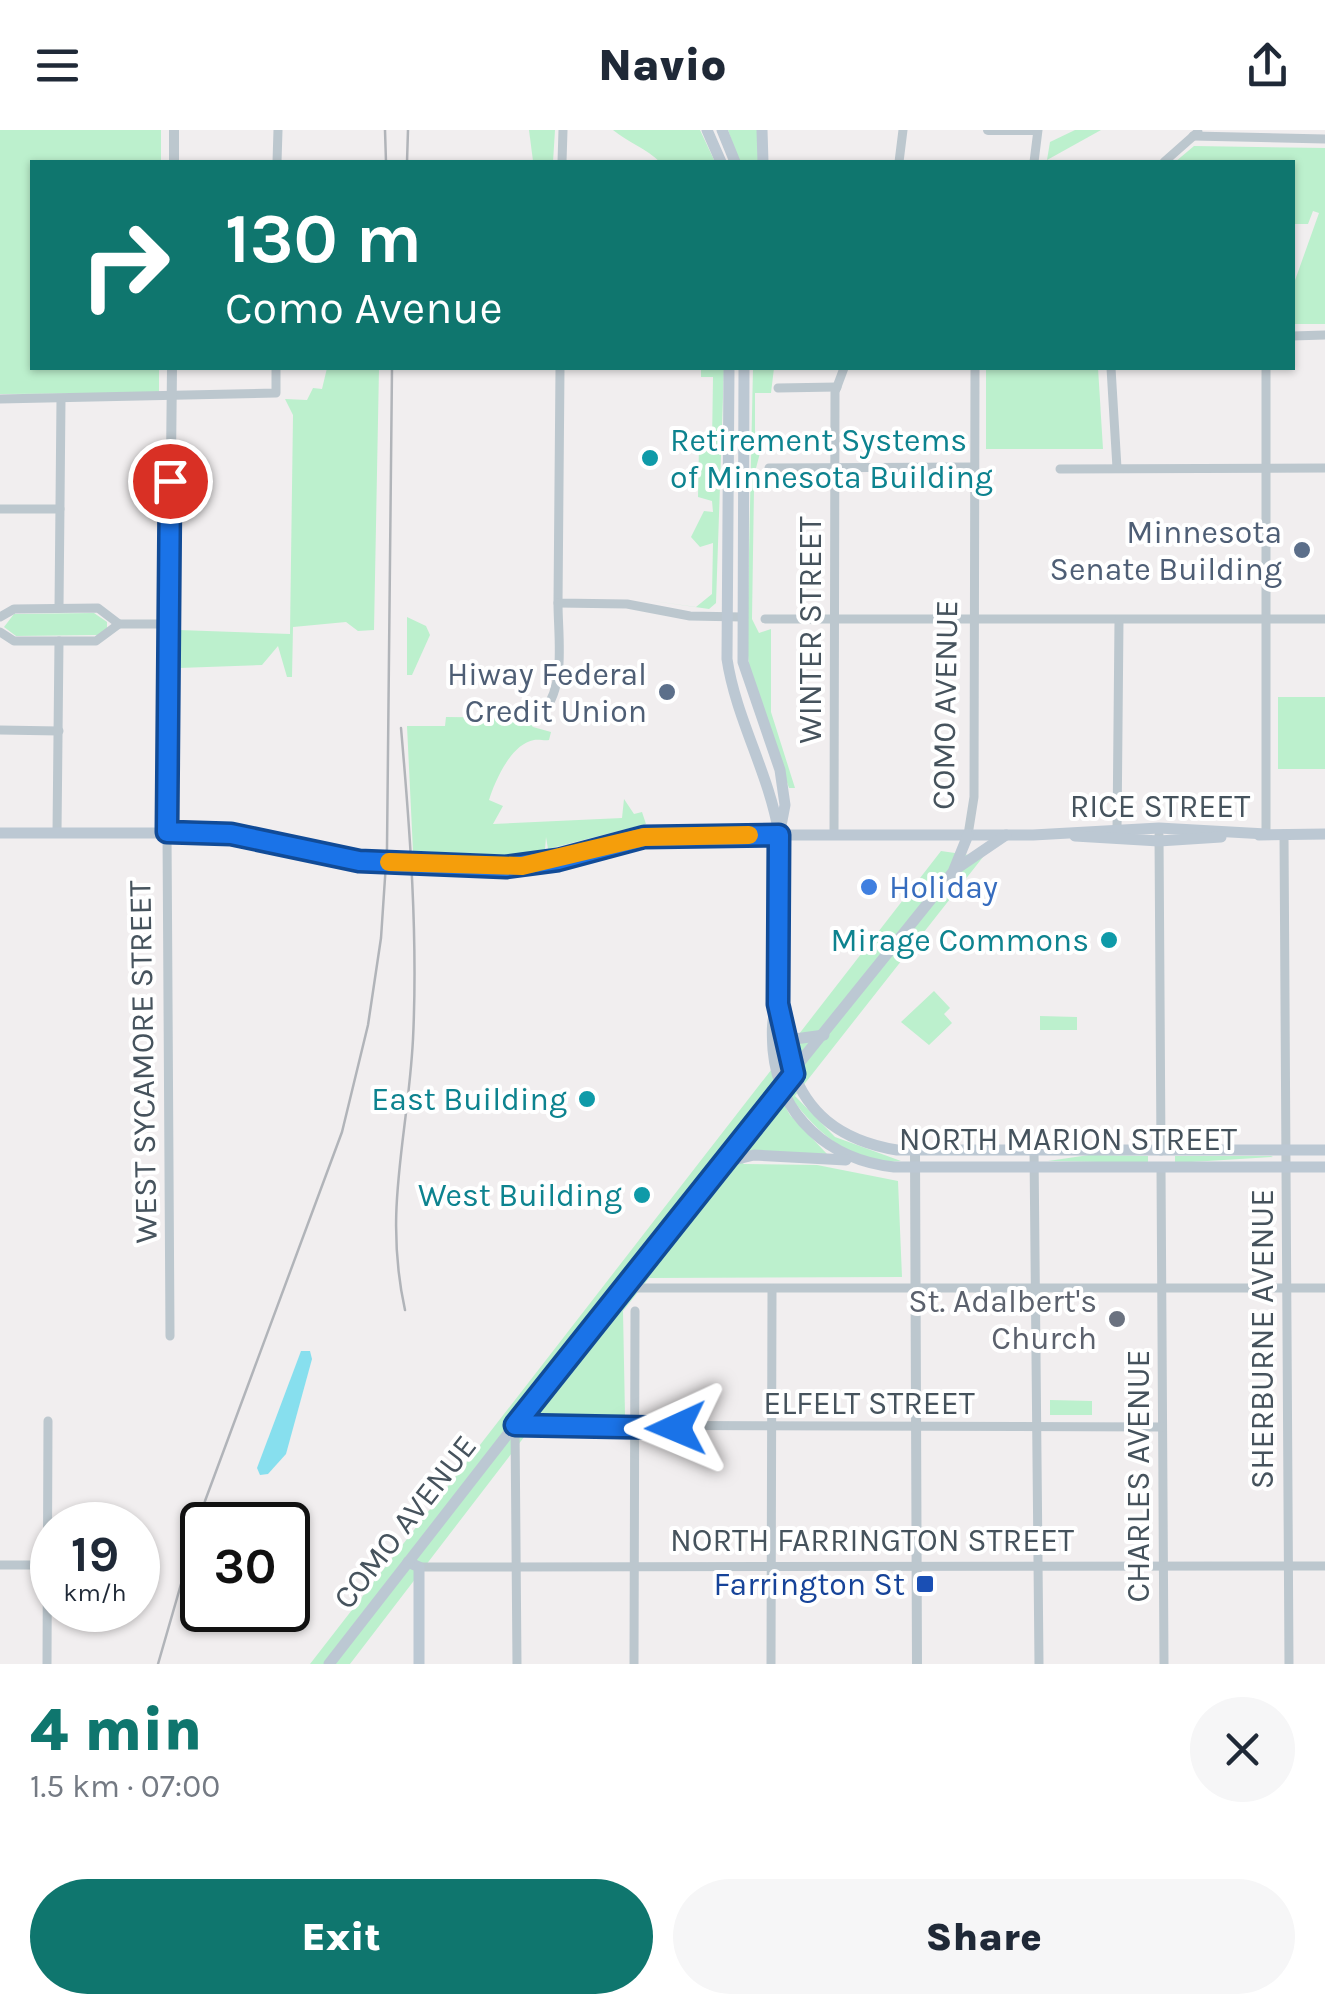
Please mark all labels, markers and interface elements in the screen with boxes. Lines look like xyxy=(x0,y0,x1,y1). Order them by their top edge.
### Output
icon: menu xyxy=(30,38,85,93)
icon: share xyxy=(1240,38,1295,93)
text: Navio xyxy=(598,39,727,91)
text: 130 m xyxy=(225,198,422,280)
icon: right xyxy=(60,200,190,330)
text: Como Avenue xyxy=(225,282,503,334)
place label: Retirement Systems of Minnesota Building xyxy=(670,422,993,496)
pin xyxy=(128,439,213,524)
marker: Retirement Systems of Minnesota Building xyxy=(639,447,661,469)
icon: arrive xyxy=(143,454,198,509)
place label: Minnesota Senate Building xyxy=(1050,514,1282,588)
street label: WINTER STREET xyxy=(792,516,829,744)
marker: Minnesota Senate Building xyxy=(1291,539,1313,561)
street label: COMO AVENUE xyxy=(925,600,965,810)
place label: Hiway Federal Credit Union xyxy=(447,656,647,730)
marker: Hiway Federal Credit Union xyxy=(656,681,678,703)
street label: RICE STREET xyxy=(1070,788,1250,825)
place label: Holiday xyxy=(889,869,998,906)
marker: Holiday xyxy=(858,876,880,898)
street label: WEST SYCAMORE STREET xyxy=(121,880,165,1244)
place label: Mirage Commons xyxy=(830,922,1089,959)
marker: Mirage Commons xyxy=(1098,929,1120,951)
place label: East Building xyxy=(371,1081,567,1118)
marker: East Building xyxy=(576,1088,598,1110)
street label: NORTH MARION STREET xyxy=(899,1121,1237,1158)
place label: West Building xyxy=(418,1177,622,1214)
marker: West Building xyxy=(631,1184,653,1206)
street label: SHERBURNE AVENUE xyxy=(1244,1189,1281,1489)
place label: St. Adalbert's Church xyxy=(908,1283,1097,1357)
marker: St. Adalbert's Church xyxy=(1106,1308,1128,1330)
street label: CHARLES AVENUE xyxy=(1120,1349,1157,1603)
position arrow xyxy=(624,1376,728,1480)
street label: ELFELT STREET xyxy=(763,1385,975,1422)
street label: COMO AVENUE xyxy=(326,1428,484,1616)
speed limit sign: 30 xyxy=(180,1502,310,1632)
street label: NORTH FARRINGTON STREET xyxy=(670,1522,1074,1559)
text: 19 xyxy=(71,1525,119,1584)
place label: Farrington St xyxy=(714,1566,905,1603)
marker: Farrington St xyxy=(914,1573,936,1595)
text: km/h xyxy=(63,1578,127,1607)
text: 4 min xyxy=(30,1695,202,1765)
button: close xyxy=(1190,1697,1295,1802)
text: 1.5 km · 07:00 xyxy=(30,1768,220,1805)
button: Exit xyxy=(30,1879,653,1994)
button: Share xyxy=(673,1879,1295,1994)

